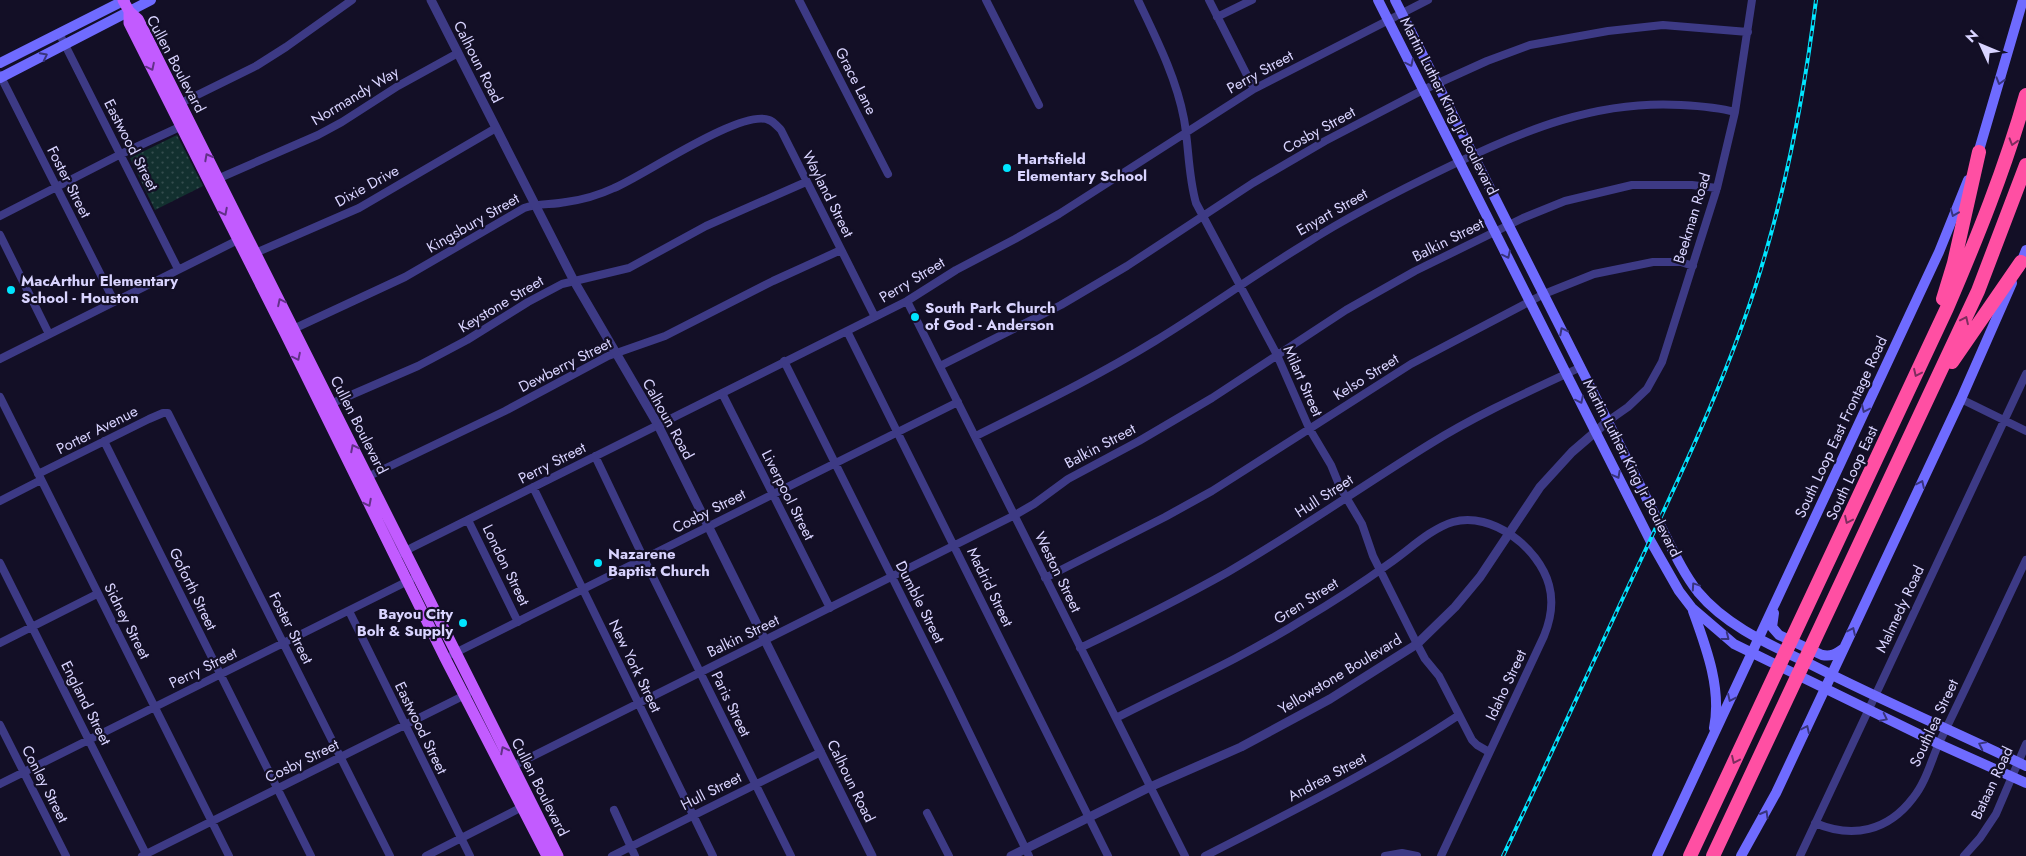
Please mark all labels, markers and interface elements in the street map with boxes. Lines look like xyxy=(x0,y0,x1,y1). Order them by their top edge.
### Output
street label: Cullen Boulevard xyxy=(141,11,211,117)
street label: Martin Luther King Jr Boulevard xyxy=(1394,13,1504,199)
street label: Calhoun Road xyxy=(448,17,508,107)
north arrow xyxy=(1956,20,2006,70)
text: N xyxy=(1961,25,1983,47)
street label: Grace Lane xyxy=(830,44,882,119)
street label: Perry Street xyxy=(1223,44,1298,99)
one-way arrow xyxy=(38,52,47,62)
one-way arrow xyxy=(1404,58,1414,67)
street label: Normandy Way xyxy=(307,61,403,131)
one-way arrow xyxy=(145,62,155,71)
one-way arrow xyxy=(1995,76,2006,85)
street label: Eastwood Street xyxy=(98,95,164,195)
street label: Cosby Street xyxy=(1279,101,1360,159)
one-way arrow xyxy=(2008,138,2018,146)
street label: Foster Street xyxy=(41,142,97,222)
street label: Wayland Street xyxy=(797,147,859,241)
place label: Hartsfield Elementary School xyxy=(1017,148,1147,187)
one-way arrow xyxy=(204,153,214,162)
street label: Dixie Drive xyxy=(331,159,403,213)
marker: Hartsfield Elementary School xyxy=(1001,162,1013,174)
street label: Beekman Road xyxy=(1668,170,1716,266)
street label: Enyart Street xyxy=(1292,183,1372,241)
street label: Kingsbury Street xyxy=(423,187,524,258)
one-way arrow xyxy=(218,207,228,216)
one-way arrow xyxy=(1950,208,1961,217)
street label: Balkin Street xyxy=(1408,212,1488,267)
one-way arrow xyxy=(1501,250,1511,259)
street label: Perry Street xyxy=(875,252,949,308)
place label: MacArthur Elementary School - Houston xyxy=(21,270,178,309)
street label: Keystone Street xyxy=(454,270,548,338)
marker: MacArthur Elementary School - Houston xyxy=(5,284,17,296)
place label: South Park Church of God - Anderson xyxy=(925,297,1056,336)
one-way arrow xyxy=(277,299,287,308)
marker: South Park Church of God - Anderson xyxy=(909,311,921,323)
one-way arrow xyxy=(1958,316,1969,325)
one-way arrow xyxy=(1559,327,1569,336)
street label: Dewberry Street xyxy=(515,332,616,398)
street label: South Loop East Frontage Road xyxy=(1791,333,1891,521)
street label: Milart Street xyxy=(1278,342,1329,420)
street label: Kelso Street xyxy=(1329,348,1403,406)
one-way arrow xyxy=(291,352,301,361)
one-way arrow xyxy=(1913,368,1923,377)
street label: Cullen Boulevard xyxy=(325,372,393,478)
street label: Calhoun Road xyxy=(637,374,699,464)
street label: Martin Luther King Jr Boulevard xyxy=(1577,375,1687,561)
one-way arrow xyxy=(1574,395,1585,404)
street label: Porter Avenue xyxy=(52,400,142,460)
one-way arrow xyxy=(1861,404,1872,413)
street label: Balkin Street xyxy=(1061,418,1140,474)
street label: South Loop East xyxy=(1822,423,1882,523)
street label: Perry Street xyxy=(514,436,590,489)
one-way arrow xyxy=(350,444,360,453)
street label: Liverpool Street xyxy=(756,446,820,544)
street label: Hull Street xyxy=(1290,469,1358,523)
one-way arrow xyxy=(1611,470,1621,479)
one-way arrow xyxy=(1915,480,1925,489)
street label: Cosby Street xyxy=(668,483,750,539)
one-way arrow xyxy=(362,498,372,507)
one-way arrow xyxy=(1844,515,1854,524)
street label: London Street xyxy=(477,521,535,610)
street label: Weston Street xyxy=(1029,528,1087,616)
place label: Nazarene Baptist Church xyxy=(608,543,710,582)
street label: Goforth Street xyxy=(164,544,223,634)
street label: Madrid Street xyxy=(961,544,1019,631)
marker: Nazarene Baptist Church xyxy=(592,557,604,569)
street label: Dumble Street xyxy=(890,557,950,647)
street label: Malmedy Road xyxy=(1870,562,1930,656)
street label: Gren Street xyxy=(1269,572,1343,630)
street label: Sidney Street xyxy=(98,579,156,663)
one-way arrow xyxy=(1691,582,1701,591)
street label: Foster Street xyxy=(263,588,319,668)
place label: Bayou City Bolt & Supply xyxy=(357,603,453,642)
street label: Balkin Street xyxy=(703,609,783,663)
street label: New York Street xyxy=(603,616,667,717)
marker: Bayou City Bolt & Supply xyxy=(457,617,469,629)
one-way arrow xyxy=(1846,627,1856,636)
street label: Yellowstone Boulevard xyxy=(1274,628,1406,720)
one-way arrow xyxy=(1720,632,1729,641)
street label: Perry Street xyxy=(165,642,241,694)
street label: Idaho Street xyxy=(1480,646,1532,724)
street label: England Street xyxy=(55,657,117,749)
street label: Paris Street xyxy=(706,668,756,741)
street label: Southlea Street xyxy=(1904,675,1964,770)
street label: Eastwood Street xyxy=(389,678,453,778)
one-way arrow xyxy=(1727,693,1737,702)
one-way arrow xyxy=(1879,712,1888,723)
one-way arrow xyxy=(1800,725,1810,734)
street label: Cosby Street xyxy=(261,733,343,788)
street label: Cullen Boulevard xyxy=(506,734,574,840)
street label: Calhoun Road xyxy=(821,736,881,826)
one-way arrow xyxy=(1978,740,1987,751)
street label: Conley Street xyxy=(16,742,74,827)
street label: Bataan Road xyxy=(1965,743,2019,823)
one-way arrow xyxy=(500,746,510,755)
street label: Andrea Street xyxy=(1284,747,1371,807)
one-way arrow xyxy=(1731,755,1741,764)
street label: Hull Street xyxy=(677,766,746,816)
one-way arrow xyxy=(1758,810,1768,819)

